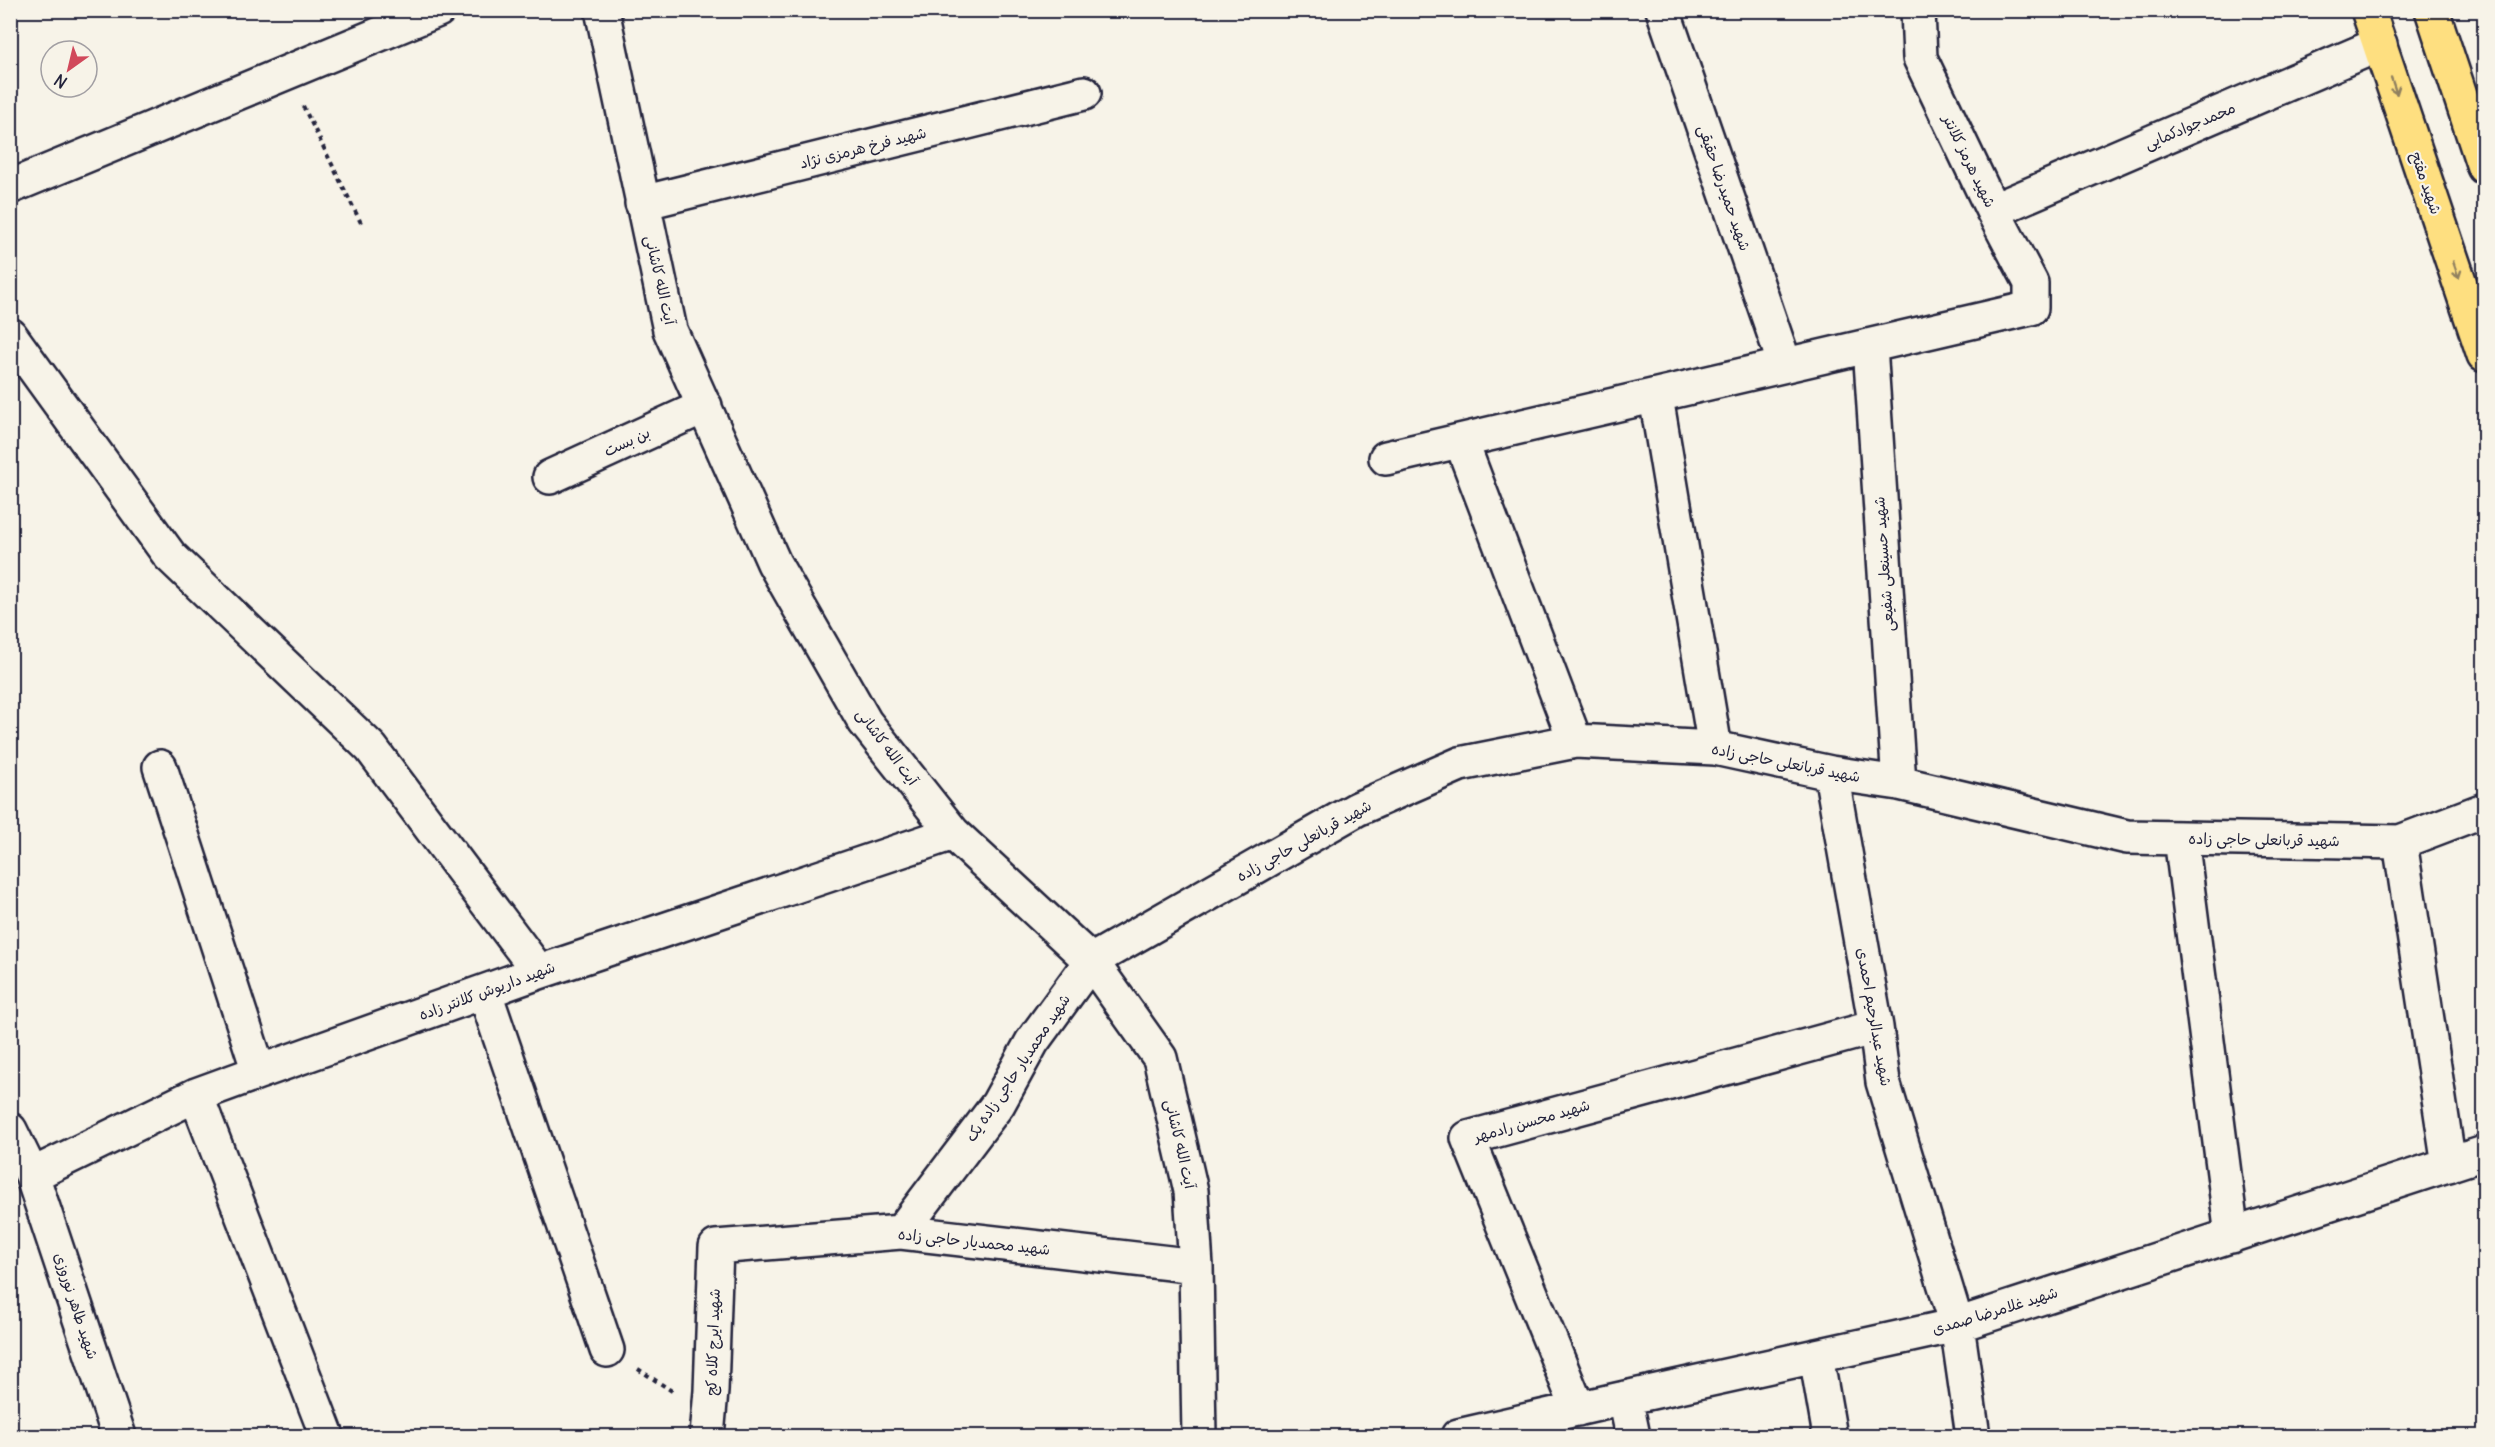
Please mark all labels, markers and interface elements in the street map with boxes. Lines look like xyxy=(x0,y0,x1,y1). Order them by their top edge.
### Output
north arrow xyxy=(39,39,99,99)
text: N xyxy=(50,70,71,93)
one-way arrow xyxy=(2389,76,2400,95)
street label: محمدجوادکمایی xyxy=(2141,98,2239,154)
street label: شهید هرمز کلانتر xyxy=(1938,109,2000,210)
street label: شهید حمیدرضا حقیقی xyxy=(1693,122,1755,254)
street label: شهید فرخ هرمزی نژاد xyxy=(797,123,929,173)
street label: شهید مفتح xyxy=(2406,149,2446,217)
street label: آیت الله کاشانی xyxy=(640,233,680,328)
one-way arrow xyxy=(2451,261,2462,280)
street label: بن بست xyxy=(601,423,653,460)
street label: شهید حسینعلی شفیعی xyxy=(1869,496,1899,632)
street label: آیت الله کاشانی xyxy=(852,705,923,791)
street label: شهید قربانعلی حاجی زاده xyxy=(1710,739,1862,787)
street label: شهید قربانعلی حاجی زاده xyxy=(1233,796,1375,886)
street label: شهید قربانعلی حاجی زاده xyxy=(2188,829,2340,851)
street label: شهید عبدالرحیم احمدی xyxy=(1851,946,1896,1088)
street label: شهید داریوش کلانتر زاده xyxy=(416,957,558,1025)
street label: شهید محمدیار حاجی زاده یک xyxy=(961,990,1075,1146)
street label: شهید محسن رادمهر xyxy=(1470,1095,1592,1147)
street label: آیت الله کاشانی xyxy=(1160,1097,1200,1192)
street label: شهید محمدیار حاجی زاده xyxy=(897,1224,1051,1260)
street label: شهید طاهر نوروزی xyxy=(50,1250,103,1361)
street label: شهید غلامرضا صمدی xyxy=(1930,1282,2060,1339)
street label: شهید ایرج کلاه کج xyxy=(701,1288,725,1396)

